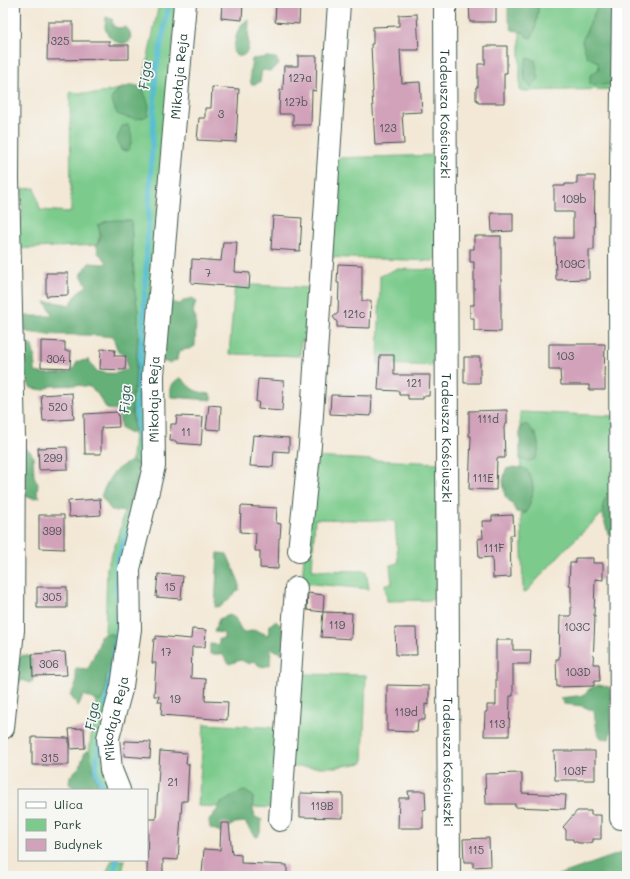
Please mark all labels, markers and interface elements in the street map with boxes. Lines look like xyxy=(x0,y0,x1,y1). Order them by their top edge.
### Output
street label: Mikołaja Reja xyxy=(166,32,190,120)
house number: 325 xyxy=(51,33,70,48)
street label: Tadeusza Kościuszki xyxy=(437,49,455,179)
water label: Figa xyxy=(134,60,155,90)
house number: 127a xyxy=(288,70,312,85)
house number: 127b xyxy=(284,94,308,109)
house number: 3 xyxy=(218,106,225,121)
house number: 123 xyxy=(379,120,397,135)
house number: 109b xyxy=(561,191,587,206)
house number: 109C xyxy=(559,256,585,271)
house number: 7 xyxy=(205,265,211,280)
house number: 121c xyxy=(343,306,365,321)
house number: 103 xyxy=(556,348,575,363)
house number: 304 xyxy=(46,351,66,366)
street label: Mikołaja Reja xyxy=(144,355,163,443)
street label: Tadeusza Kościuszki xyxy=(439,373,456,503)
house number: 121 xyxy=(406,375,422,390)
water label: Figa xyxy=(114,384,135,414)
house number: 520 xyxy=(48,399,68,414)
house number: 111d xyxy=(477,411,499,426)
house number: 11 xyxy=(181,424,191,439)
house number: 299 xyxy=(43,450,63,465)
house number: 111E xyxy=(472,470,494,485)
house number: 399 xyxy=(42,523,62,538)
house number: 111F xyxy=(484,540,504,555)
house number: 15 xyxy=(164,579,176,594)
house number: 305 xyxy=(42,589,62,604)
house number: 119 xyxy=(329,617,346,632)
house number: 103C xyxy=(564,619,590,634)
house number: 17 xyxy=(160,644,172,659)
house number: 306 xyxy=(39,656,59,671)
house number: 103D xyxy=(565,664,591,679)
street label: Mikołaja Reja xyxy=(99,675,131,762)
house number: 19 xyxy=(169,691,181,706)
street label: Tadeusza Kościuszki xyxy=(440,697,458,827)
water label: Figa xyxy=(80,700,103,732)
house number: 119d xyxy=(394,704,418,719)
house number: 113 xyxy=(489,716,506,731)
house number: 315 xyxy=(41,750,59,765)
house number: 103F xyxy=(563,763,587,778)
house number: 21 xyxy=(167,774,179,789)
legend xyxy=(18,789,148,861)
text: Ulica xyxy=(54,796,83,812)
house number: 119B xyxy=(310,798,334,813)
text: Park xyxy=(54,816,81,832)
text: Budynek xyxy=(54,836,102,852)
house number: 115 xyxy=(468,842,484,857)

